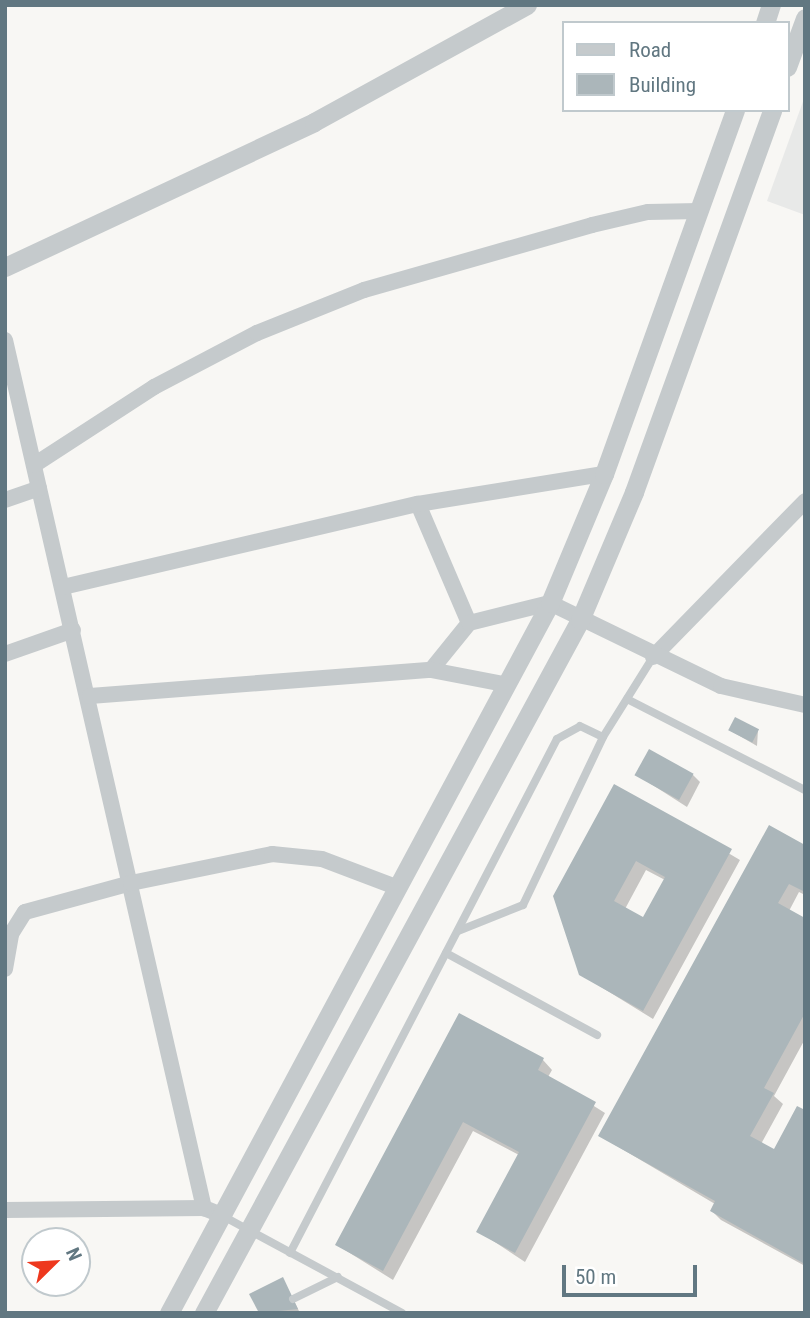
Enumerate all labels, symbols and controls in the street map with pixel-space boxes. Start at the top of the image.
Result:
legend [562,21,789,112]
text: Road [629,38,671,62]
text: Building [629,73,696,97]
north arrow [21,1227,91,1297]
text: N [61,1244,87,1264]
scale bar [565,1252,700,1296]
text: 50 m [575,1265,616,1289]

